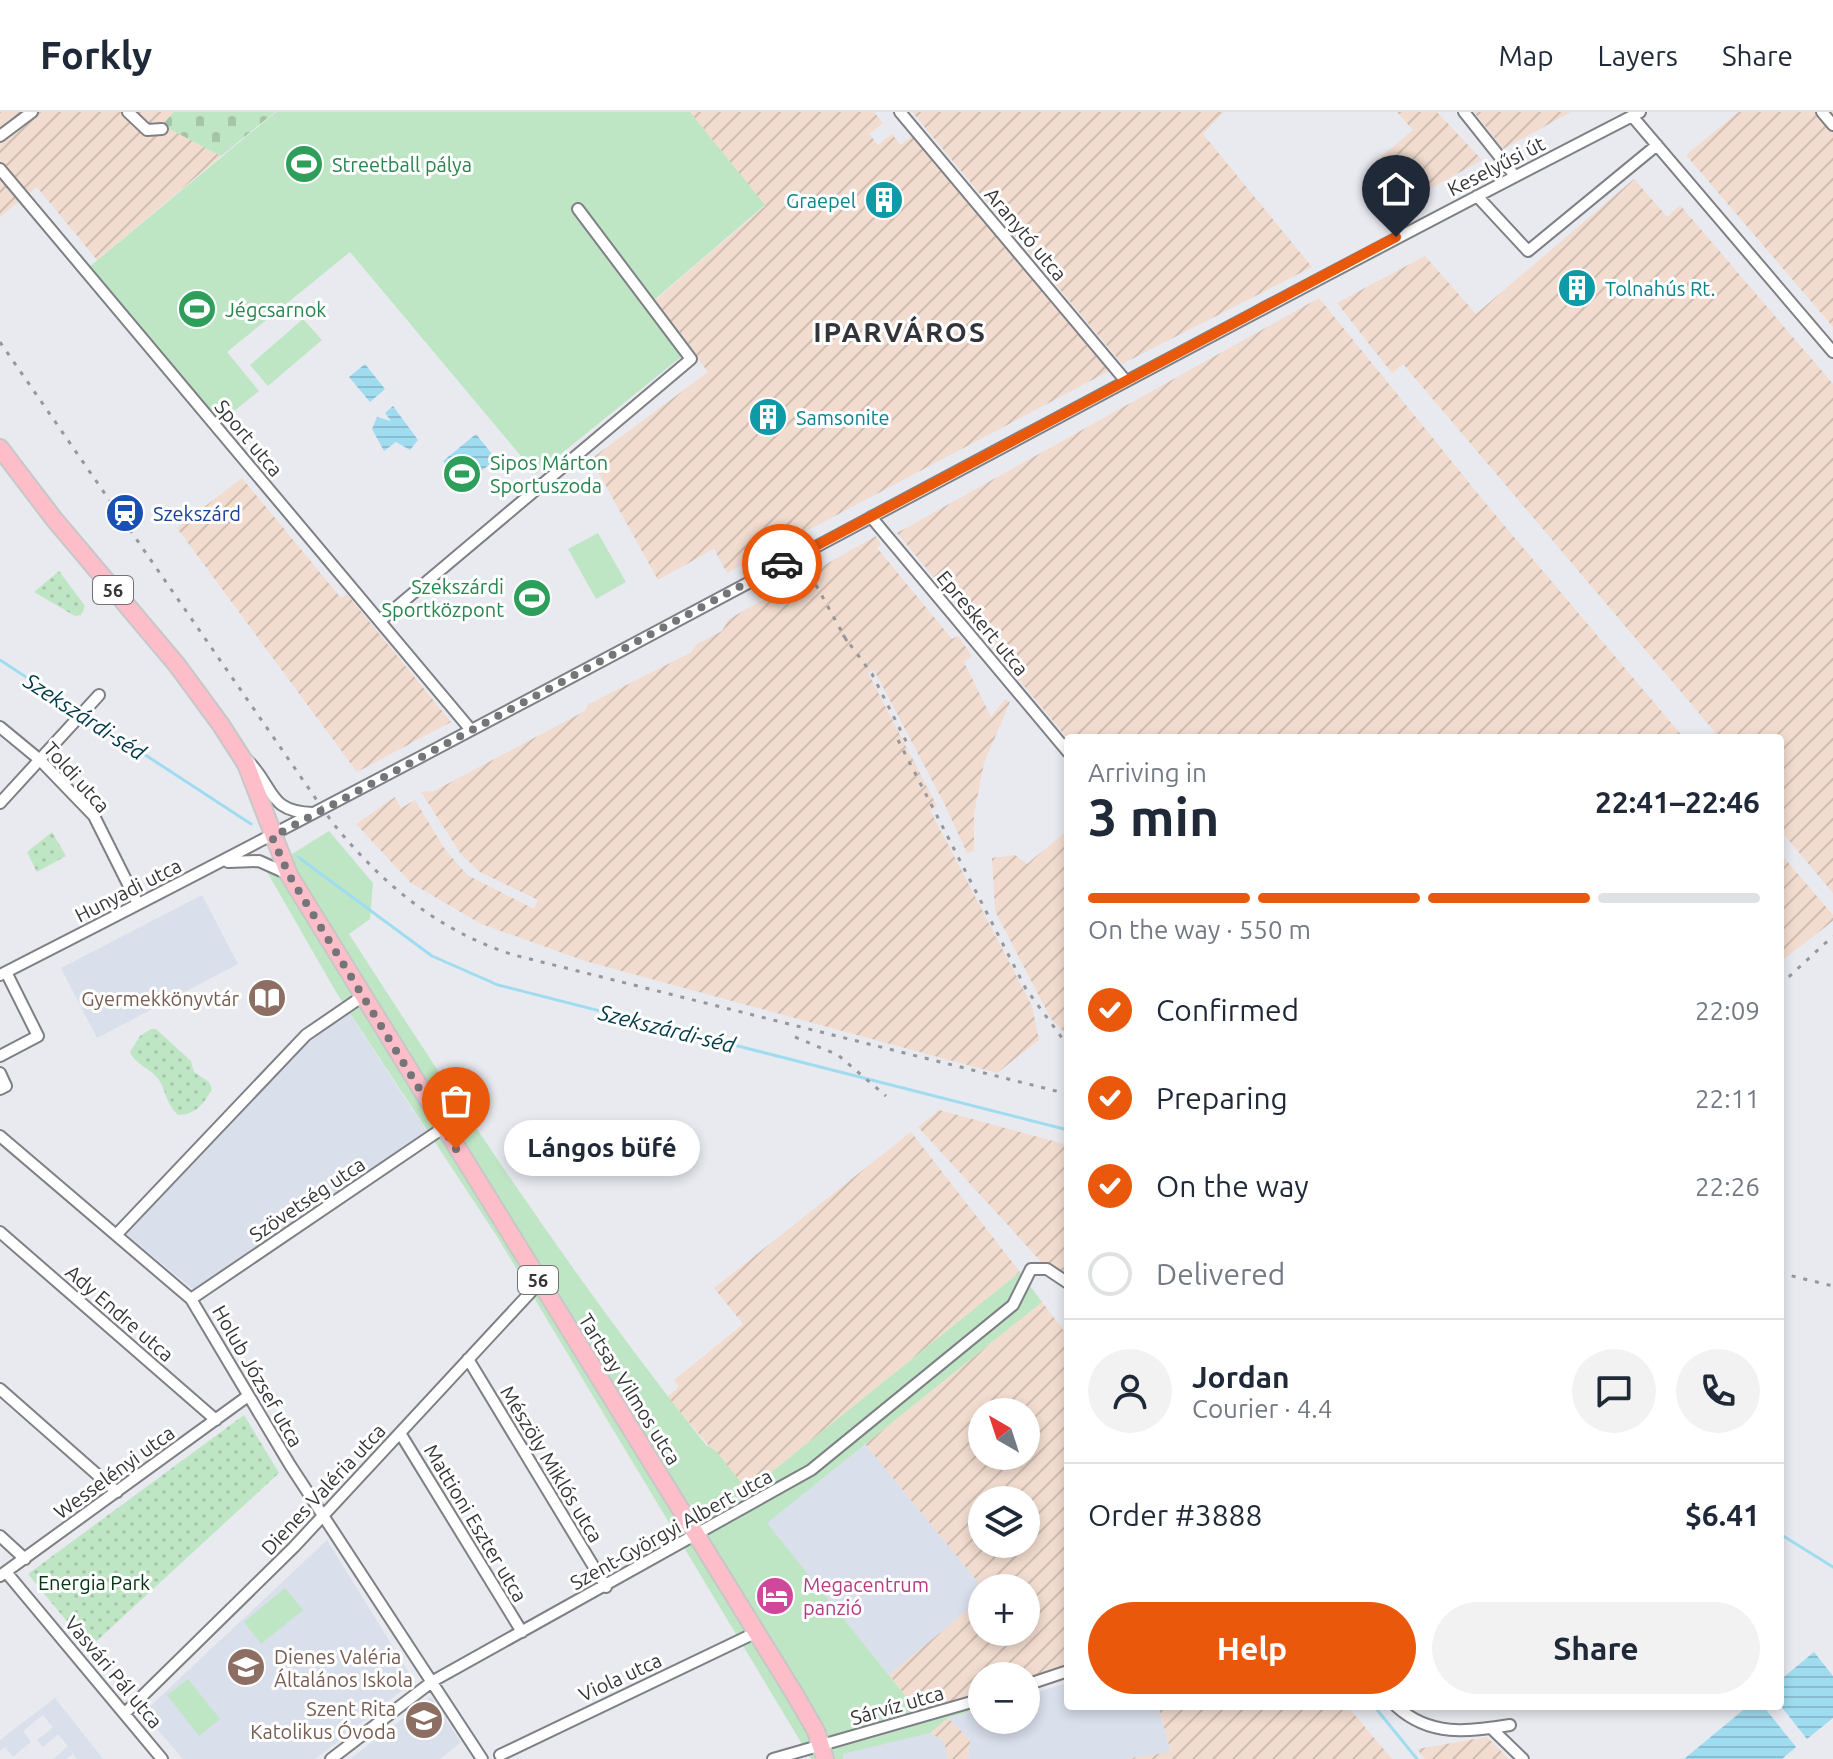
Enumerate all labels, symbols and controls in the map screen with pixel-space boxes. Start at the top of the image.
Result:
text: Forkly [40,34,152,76]
text: Map [1498,40,1554,71]
text: Layers [1598,40,1678,71]
text: Share [1722,40,1793,71]
street label: Keselyűsi út [1443,132,1549,200]
sports icon: Streetball pálya [283,143,325,185]
place label: Streetball pálya [332,153,472,176]
pin [1362,155,1430,237]
icon: home [1374,167,1418,211]
building icon: Graepel [863,179,905,221]
street label: Aranytó utca [980,183,1072,285]
place label: Graepel [786,189,856,212]
building icon: Tolnahús Rt. [1556,267,1598,309]
place label: Tolnahús Rt. [1605,277,1715,300]
sports icon: Jégcsarnok [176,288,218,330]
place label: Jégcsarnok [225,298,326,321]
district label: IPARVÁROS [813,315,987,347]
street label: Sport utca [210,395,288,481]
building icon: Samsonite [747,396,789,438]
place label: Samsonite [796,406,890,429]
place label: Sipos Márton Sportuszoda [490,451,608,497]
sports icon: Sipos Márton Sportuszoda [441,453,483,495]
station icon: Szekszárd [104,492,146,534]
place label: Szekszárd [153,502,241,525]
courier [742,524,822,604]
icon: car [760,542,804,586]
street label: Epreskert utca [932,566,1034,680]
place label: Szekszárdi Sportközpont [382,575,504,621]
road number: 56 [93,576,133,604]
sports icon: Szekszárdi Sportközpont [511,577,553,619]
water label: Szekszárdi-séd [19,667,151,765]
street label: Toldi utca [39,737,115,817]
text: Arriving in [1088,758,1207,787]
text: 22:41–22:46 [1595,785,1760,819]
text: 3 min [1088,788,1219,846]
street label: Hunyadi utca [71,853,185,927]
text: On the way · 550 m [1088,915,1311,944]
library icon: Gyermekkönyvtár [246,977,288,1019]
place label: Gyermekkönyvtár [81,987,239,1010]
icon: check [1088,988,1132,1032]
text: Confirmed [1156,993,1299,1027]
text: 22:09 [1695,996,1760,1025]
water label: Szekszárdi-séd [595,999,739,1057]
pin [422,1067,490,1149]
icon: check [1088,1076,1132,1120]
icon: bag [434,1079,478,1123]
text: Preparing [1156,1081,1288,1115]
text: 22:11 [1695,1084,1760,1113]
callout: Lángos büfé [504,1121,700,1177]
text: Lángos büfé [527,1133,677,1162]
street label: Szövetség utca [245,1152,369,1246]
icon: check [1088,1164,1132,1208]
text: On the way [1156,1169,1309,1203]
text: 22:26 [1695,1172,1760,1201]
text: Delivered [1156,1257,1285,1291]
street label: Ady Endre utca [61,1260,179,1366]
road number: 56 [518,1266,558,1294]
street label: Holub József utca [208,1301,308,1451]
street label: Tartsay Vilmos utca [574,1309,686,1469]
button: person [1088,1349,1172,1433]
button: chat [1572,1349,1656,1433]
button: phone [1676,1349,1760,1433]
text: Jordan [1192,1360,1290,1394]
street label: Mészöly Miklós utca [496,1382,608,1546]
text: Courier · 4.4 [1192,1394,1332,1423]
north arrow [968,1398,1040,1470]
map controls [968,1398,1040,1734]
street label: Dienes Valéria utca [256,1419,390,1559]
street label: Wesselényi utca [49,1421,179,1523]
street label: Mattioni Eszter utca [420,1440,532,1606]
street label: Szent-Györgyi Albert utca [566,1464,776,1594]
button: layers [968,1486,1040,1558]
text: Order #3888 [1088,1498,1262,1532]
text: $6.41 [1685,1498,1760,1532]
park label: Energia Park [38,1571,150,1594]
place label: Megacentrum panzió [803,1573,929,1619]
button: + [968,1574,1040,1646]
hotel icon: Megacentrum panzió [754,1575,796,1617]
button: Help [1088,1602,1416,1694]
button: Share [1432,1602,1760,1694]
street label: Vasvári Pál utca [61,1611,167,1733]
place label: Dienes Valéria Általános Iskola [274,1645,413,1691]
school or university icon: Dienes Valéria Általános Iskola [225,1646,267,1688]
street label: Viola utca [575,1648,665,1706]
button: − [968,1662,1040,1734]
street label: Sárvíz utca [848,1681,946,1729]
place label: Szent Rita Katolikus Óvoda [250,1697,396,1743]
school or university icon: Szent Rita Katolikus Óvoda [403,1699,445,1741]

